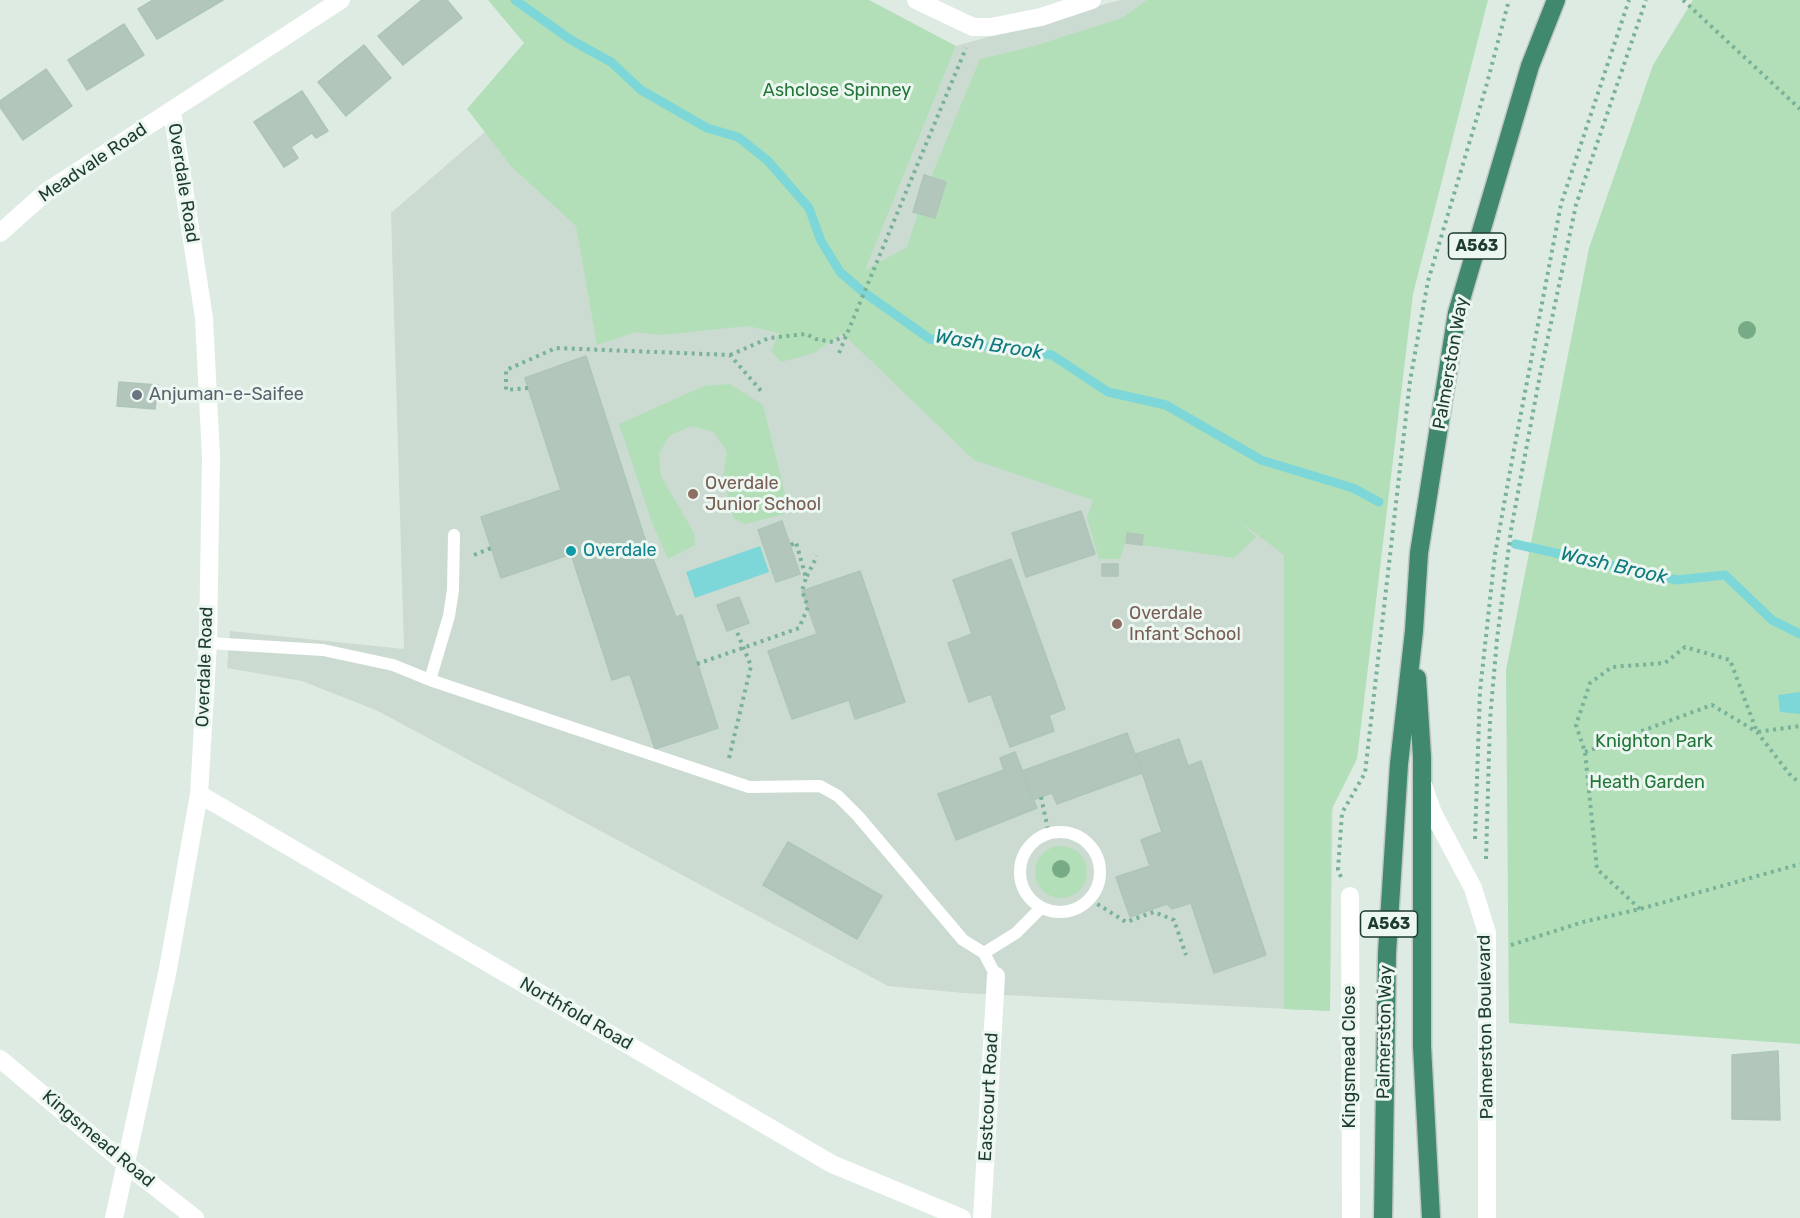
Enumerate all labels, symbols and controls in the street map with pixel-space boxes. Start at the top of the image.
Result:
park label: Ashclose Spinney [763,80,911,102]
street label: Meadvale Road [35,119,151,207]
street label: Overdale Road [163,122,203,244]
road number: A563 [1448,233,1506,259]
street label: Palmerston Way [1429,295,1473,431]
water label: Wash Brook [933,325,1045,365]
place label: Anjuman-e-Saifee [149,384,304,406]
marker: Anjuman-e-Saifee [130,388,144,402]
place label: Overdale Junior School [705,473,821,516]
marker: Overdale Junior School [686,487,700,501]
place label: Overdale [583,540,657,562]
water label: Wash Brook [1558,542,1670,590]
marker: Overdale [564,544,578,558]
place label: Overdale Infant School [1129,603,1241,646]
street label: Overdale Road [192,606,218,728]
marker: Overdale Infant School [1110,617,1124,631]
park label: Knighton Park [1595,731,1713,753]
park label: Heath Garden [1589,772,1705,794]
road number: A563 [1360,911,1418,937]
street label: Palmerston Boulevard [1474,934,1498,1120]
street label: Palmerston Way [1373,965,1397,1099]
street label: Northfold Road [516,973,636,1055]
street label: Kingsmead Close [1339,985,1361,1129]
street label: Eastcourt Road [975,1032,1003,1162]
street label: Kingsmead Road [38,1086,158,1192]

